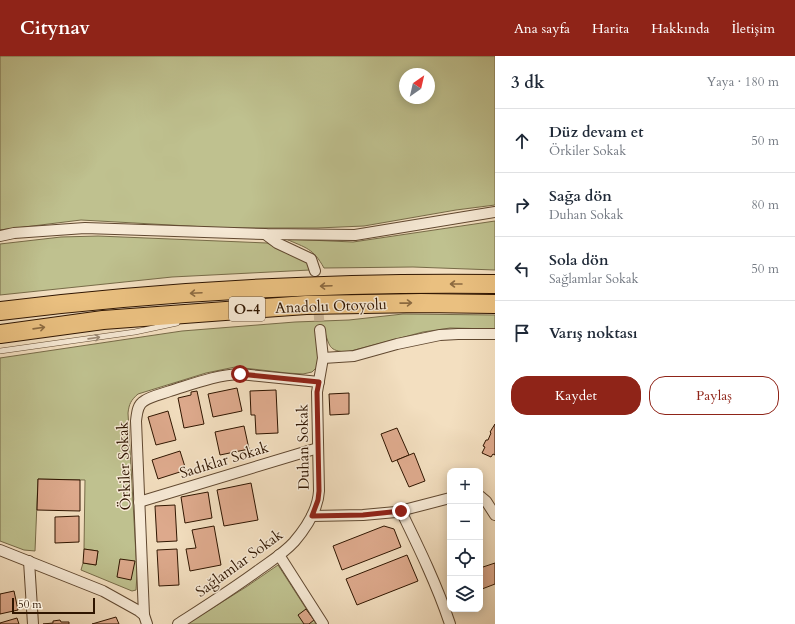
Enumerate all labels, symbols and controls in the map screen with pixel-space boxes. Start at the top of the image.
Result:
text: Citynav [20,15,90,41]
text: Ana sayfa [514,19,570,38]
text: Harita [592,19,629,38]
text: Hakkında [651,19,709,38]
text: İletişim [731,19,775,38]
north arrow [399,68,435,104]
text: 3 dk [511,71,545,94]
text: Yaya · 180 m [706,73,779,91]
text: Düz devam et [549,122,644,142]
icon: ahead [511,130,533,152]
text: 50 m [751,132,779,150]
text: Örkiler Sokak [549,142,626,160]
text: Sağa dön [549,186,612,206]
icon: right [511,194,533,216]
text: 80 m [751,196,779,214]
text: Duhan Sokak [549,206,623,224]
text: Sola dön [549,250,609,270]
icon: left [511,258,533,280]
text: 50 m [751,260,779,278]
text: Sağlamlar Sokak [549,270,639,288]
one-way arrow [450,280,463,288]
one-way arrow [320,282,333,290]
one-way arrow [190,289,203,296]
street label: Anadolu Otoyolu [275,294,387,318]
road number: O-4 [229,297,265,321]
one-way arrow [399,299,412,307]
icon: arrive [511,322,533,344]
text: Varış noktası [549,323,638,343]
one-way arrow [32,324,45,332]
one-way arrow [87,334,100,341]
route start [231,365,249,383]
button: Kaydet [511,376,641,415]
button: Paylaş [649,376,779,415]
street label: Duhan Sokak [292,404,314,490]
street label: Örkiler Sokak [112,421,136,511]
street label: Sadıklar Sokak [177,437,271,483]
map controls [447,468,483,612]
button: + [447,468,483,504]
route end [392,502,410,520]
button: − [447,504,483,540]
street label: Sağlamlar Sokak [191,525,287,601]
button: locate [447,540,483,576]
button: layers [447,576,483,612]
scale bar [12,596,95,615]
text: 50 m [18,597,42,612]

